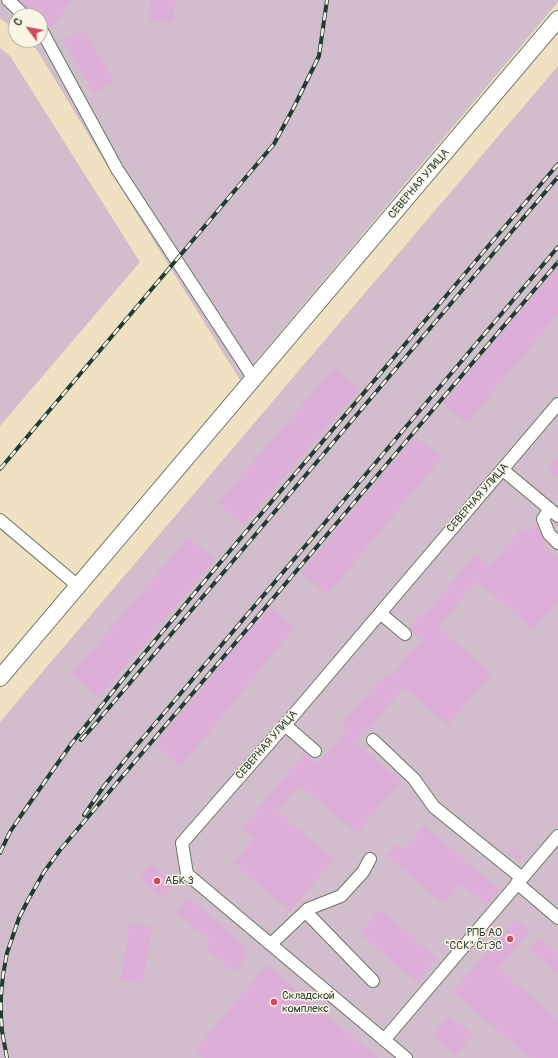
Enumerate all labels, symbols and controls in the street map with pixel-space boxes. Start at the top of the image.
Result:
north arrow [8,8,48,48]
text: С [11,16,26,28]
street label: СЕВЕРНАЯ УЛИЦА [386,146,452,222]
street label: СЕВЕРНАЯ УЛИЦА [444,461,512,535]
street label: СЕВЕРНАЯ УЛИЦА [233,708,301,782]
place label: АБК 3 [165,874,194,888]
marker: АБК 3 [152,876,162,886]
place label: РПБ АО "ССК" СтЭС [445,926,502,952]
marker: РПБ АО "ССК" СтЭС [505,934,515,944]
place label: Складской комплекс [282,989,334,1015]
marker: Складской комплекс [269,997,279,1007]

